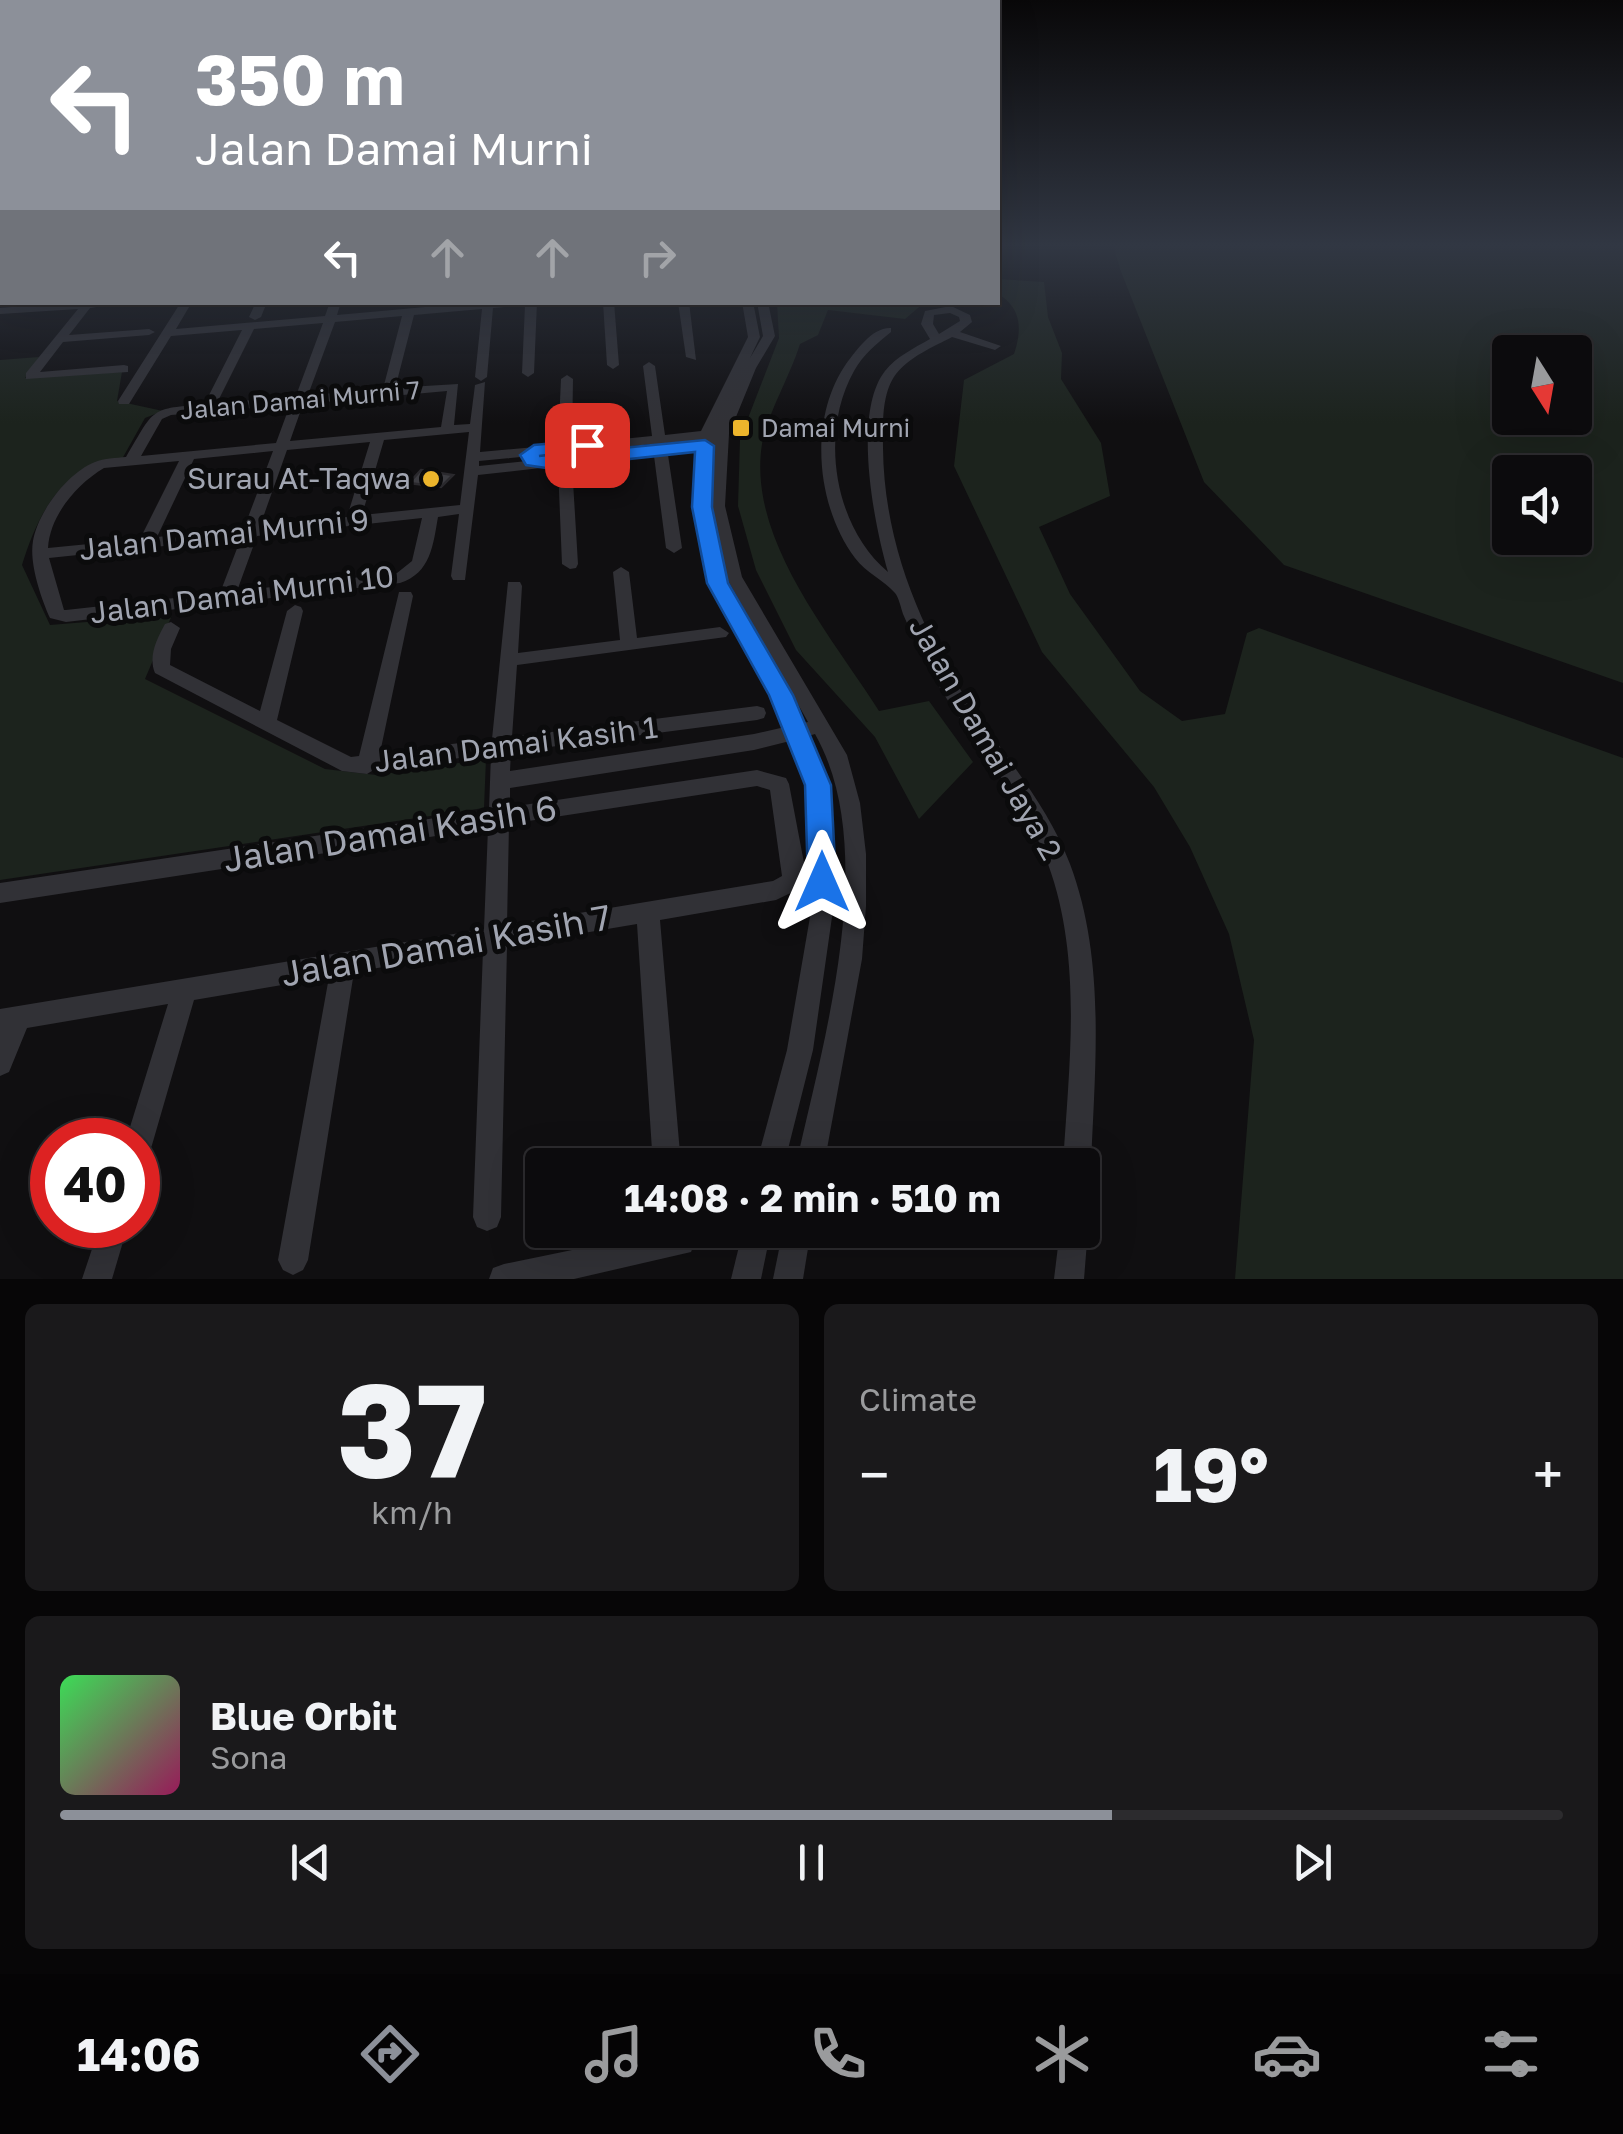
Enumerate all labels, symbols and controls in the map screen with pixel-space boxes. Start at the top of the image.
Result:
text: 350 m [195,36,405,120]
icon: left [30,40,160,170]
text: Jalan Damai Murni [195,121,593,175]
icon: left [315,230,370,285]
icon: ahead [420,230,475,285]
icon: ahead [525,230,580,285]
icon: right [630,230,685,285]
north arrow [1492,335,1592,435]
map controls [1492,335,1592,555]
street label: Jalan Damai Murni 7 [179,374,421,425]
pin [545,403,630,488]
place label: Damai Murni [761,412,910,443]
marker: Damai Murni [730,417,752,439]
icon: arrive [560,418,615,473]
button: sound [1492,455,1592,555]
place label: Surau At-Taqwa [187,460,411,496]
marker: Surau At-Taqwa [420,468,442,490]
street label: Jalan Damai Murni 9 [77,501,370,567]
street label: Jalan Damai Murni 10 [88,558,396,631]
street label: Jalan Damai Jaya 2 [902,611,1070,866]
street label: Jalan Damai Kasih 1 [372,709,659,779]
street label: Jalan Damai Kasih 6 [220,786,559,880]
position arrow [770,830,874,934]
street label: Jalan Damai Kasih 7 [278,895,614,995]
speed limit sign: 40 [30,1118,160,1248]
text: 14:08 · 2 min · 510 m [624,1175,1001,1220]
text: 37 [337,1350,487,1506]
text: Climate [859,1380,977,1418]
text: 19° [1153,1428,1269,1519]
text: − [859,1441,889,1507]
text: + [1533,1441,1563,1507]
text: km/h [371,1493,453,1531]
text: Blue Orbit [210,1693,397,1738]
text: Sona [210,1738,287,1776]
icon: previous [283,1835,338,1890]
icon: pause [784,1835,839,1890]
icon: next [1285,1835,1340,1890]
icon: directions [355,2019,425,2089]
icon: music [579,2019,649,2089]
icon: phone [803,2019,873,2089]
icon: climate [1027,2019,1097,2089]
icon: car [1252,2019,1322,2089]
icon: filters [1476,2019,1546,2089]
text: 14:06 [77,2027,201,2081]

